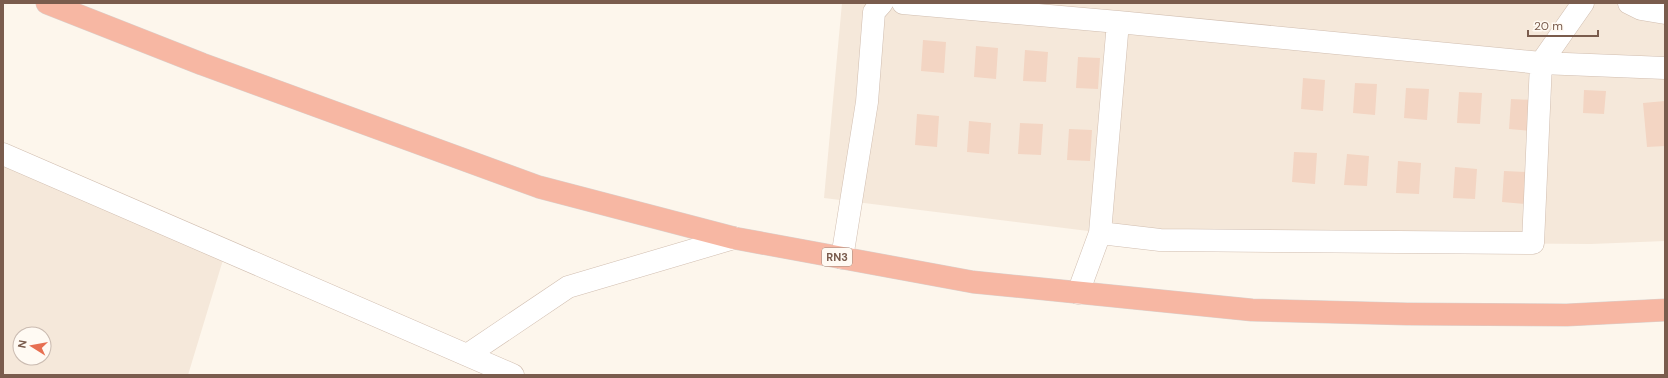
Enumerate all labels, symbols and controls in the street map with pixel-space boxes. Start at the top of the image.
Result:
scale bar [1528,12,1598,38]
text: 20 m [1534,18,1563,34]
road number: RN3 [822,248,852,266]
north arrow [12,326,52,366]
text: N [15,339,30,349]

